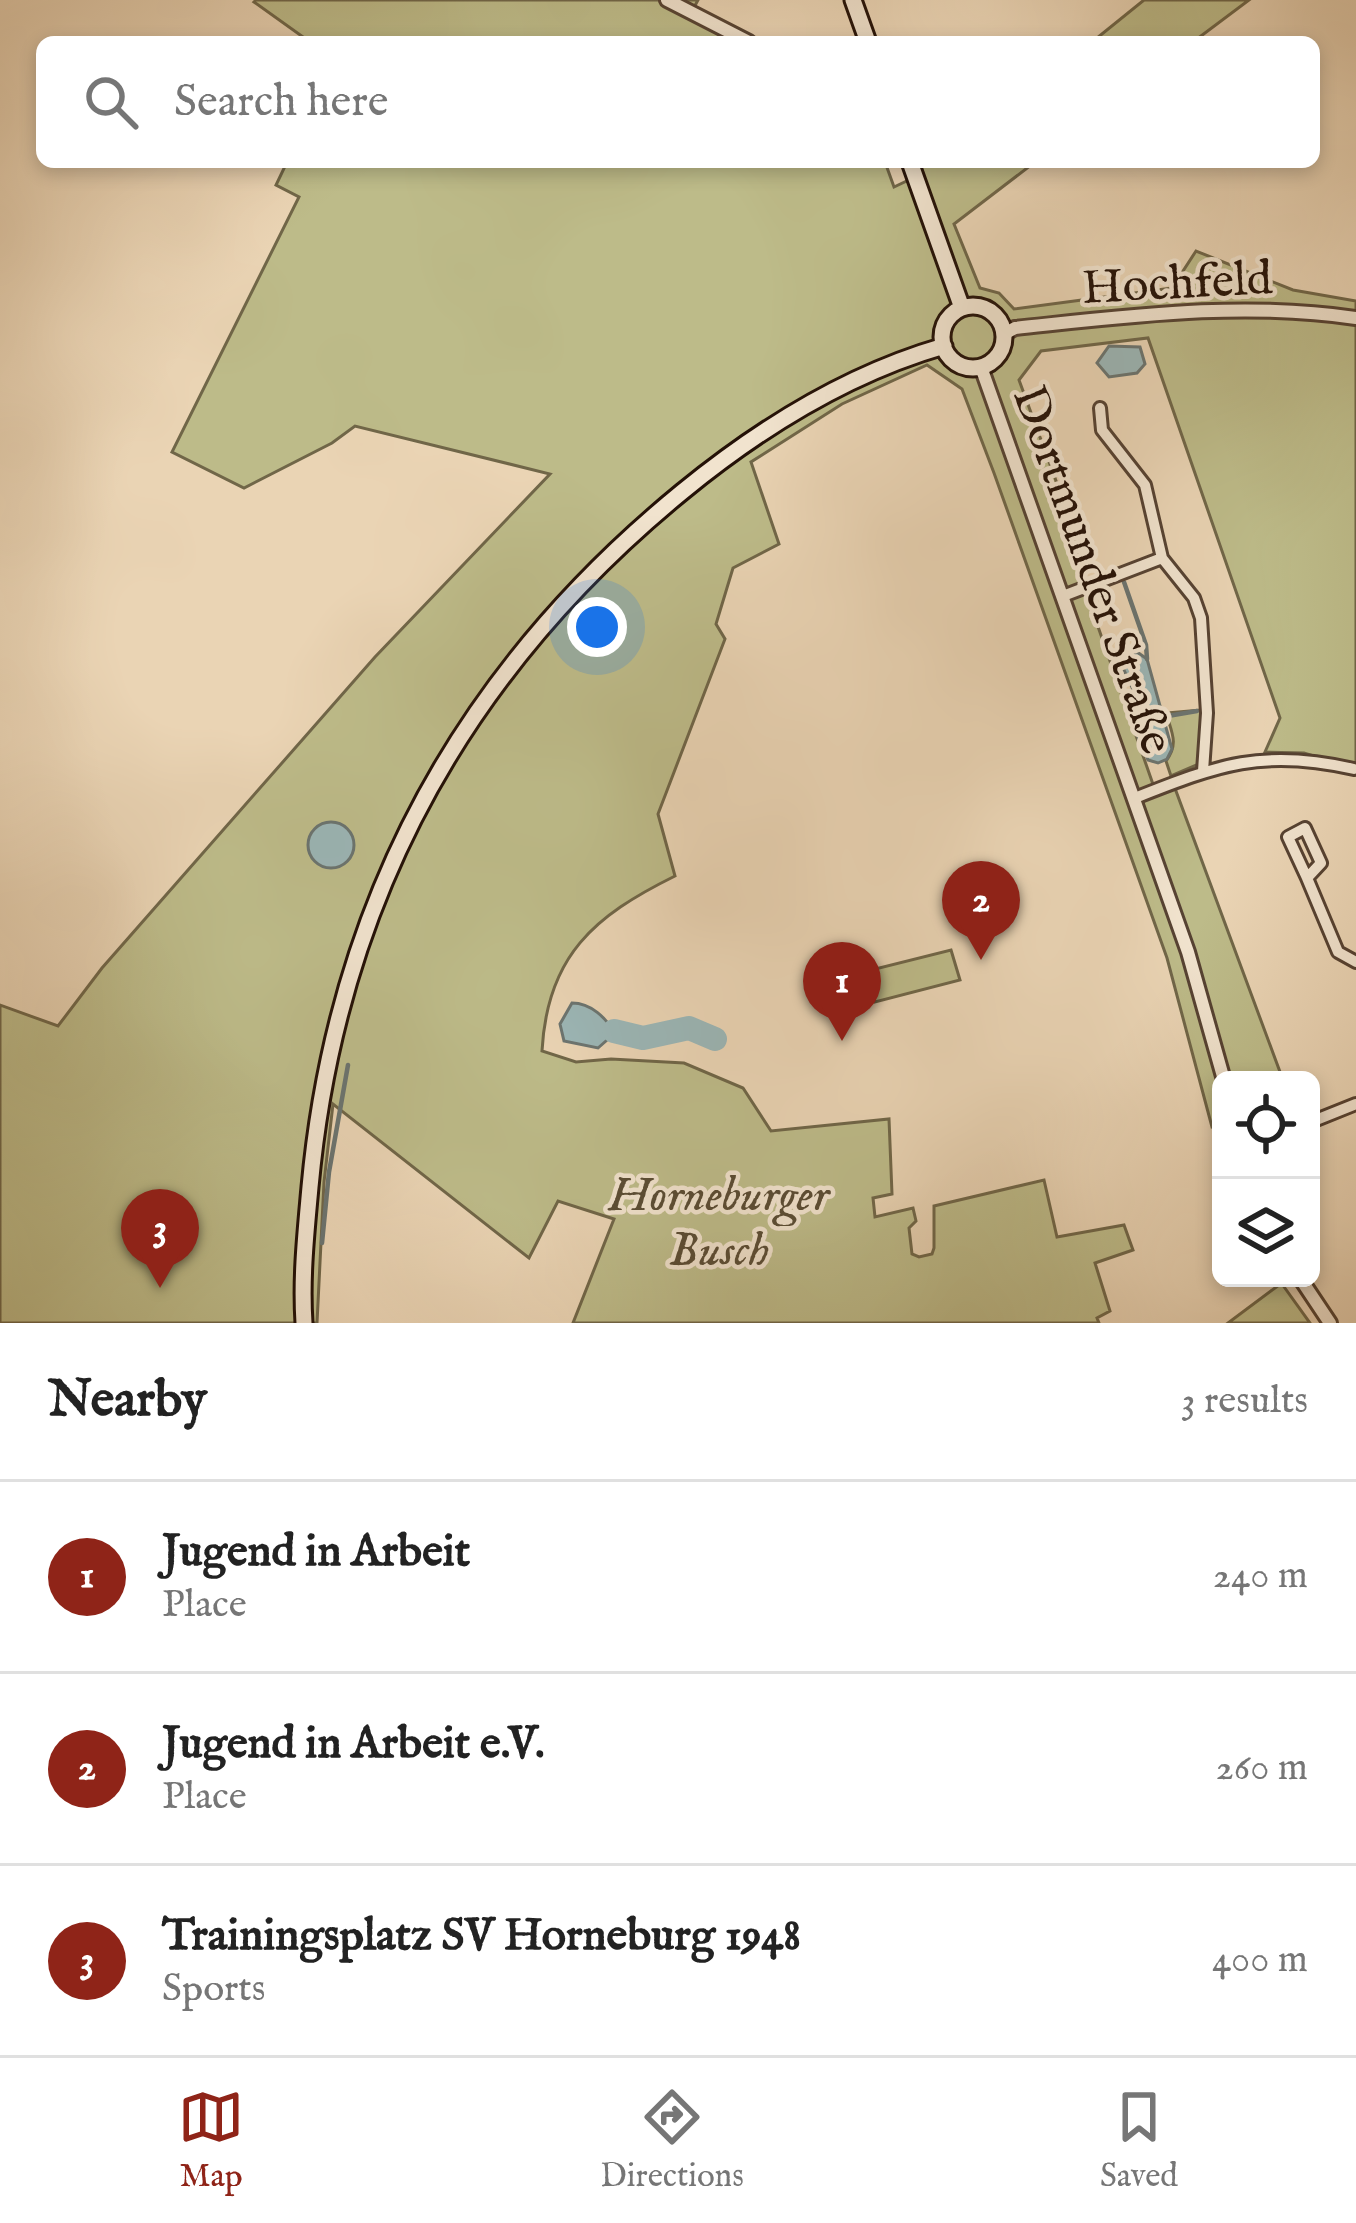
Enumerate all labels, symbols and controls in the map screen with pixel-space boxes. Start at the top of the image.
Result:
search box [36,36,1320,168]
icon: search [78,69,144,135]
text: Search here [174,74,388,131]
street label: Hochfeld [1081,250,1274,320]
street label: Dortmunder Straße [997,378,1186,763]
your location [567,597,627,657]
pin: 2 [942,861,1020,960]
pin: 1 [803,942,881,1041]
map controls [1212,1071,1320,1287]
button: locate [1212,1071,1320,1179]
park label: Horneburger Busch [607,1167,832,1282]
button: layers [1212,1179,1320,1287]
pin: 3 [121,1189,199,1288]
text: Nearby [48,1369,207,1434]
text: 3 results [1181,1377,1308,1426]
text: Jugend in Arbeit [162,1524,470,1581]
text: 1 [80,1552,94,1601]
text: 240 m [1213,1552,1308,1601]
text: Place [162,1581,247,1630]
text: Jugend in Arbeit e.V. [162,1716,545,1773]
text: 2 [78,1744,96,1793]
text: 260 m [1215,1744,1308,1793]
text: Place [162,1773,247,1822]
text: Trainingsplatz SV Horneburg 1948 [162,1908,801,1965]
text: 3 [80,1936,94,1985]
text: 400 m [1212,1936,1308,1985]
text: Sports [162,1965,265,2014]
tab: Map [178,2084,244,2198]
tab: Directions [600,2084,744,2198]
tab: Saved [1100,2084,1178,2198]

